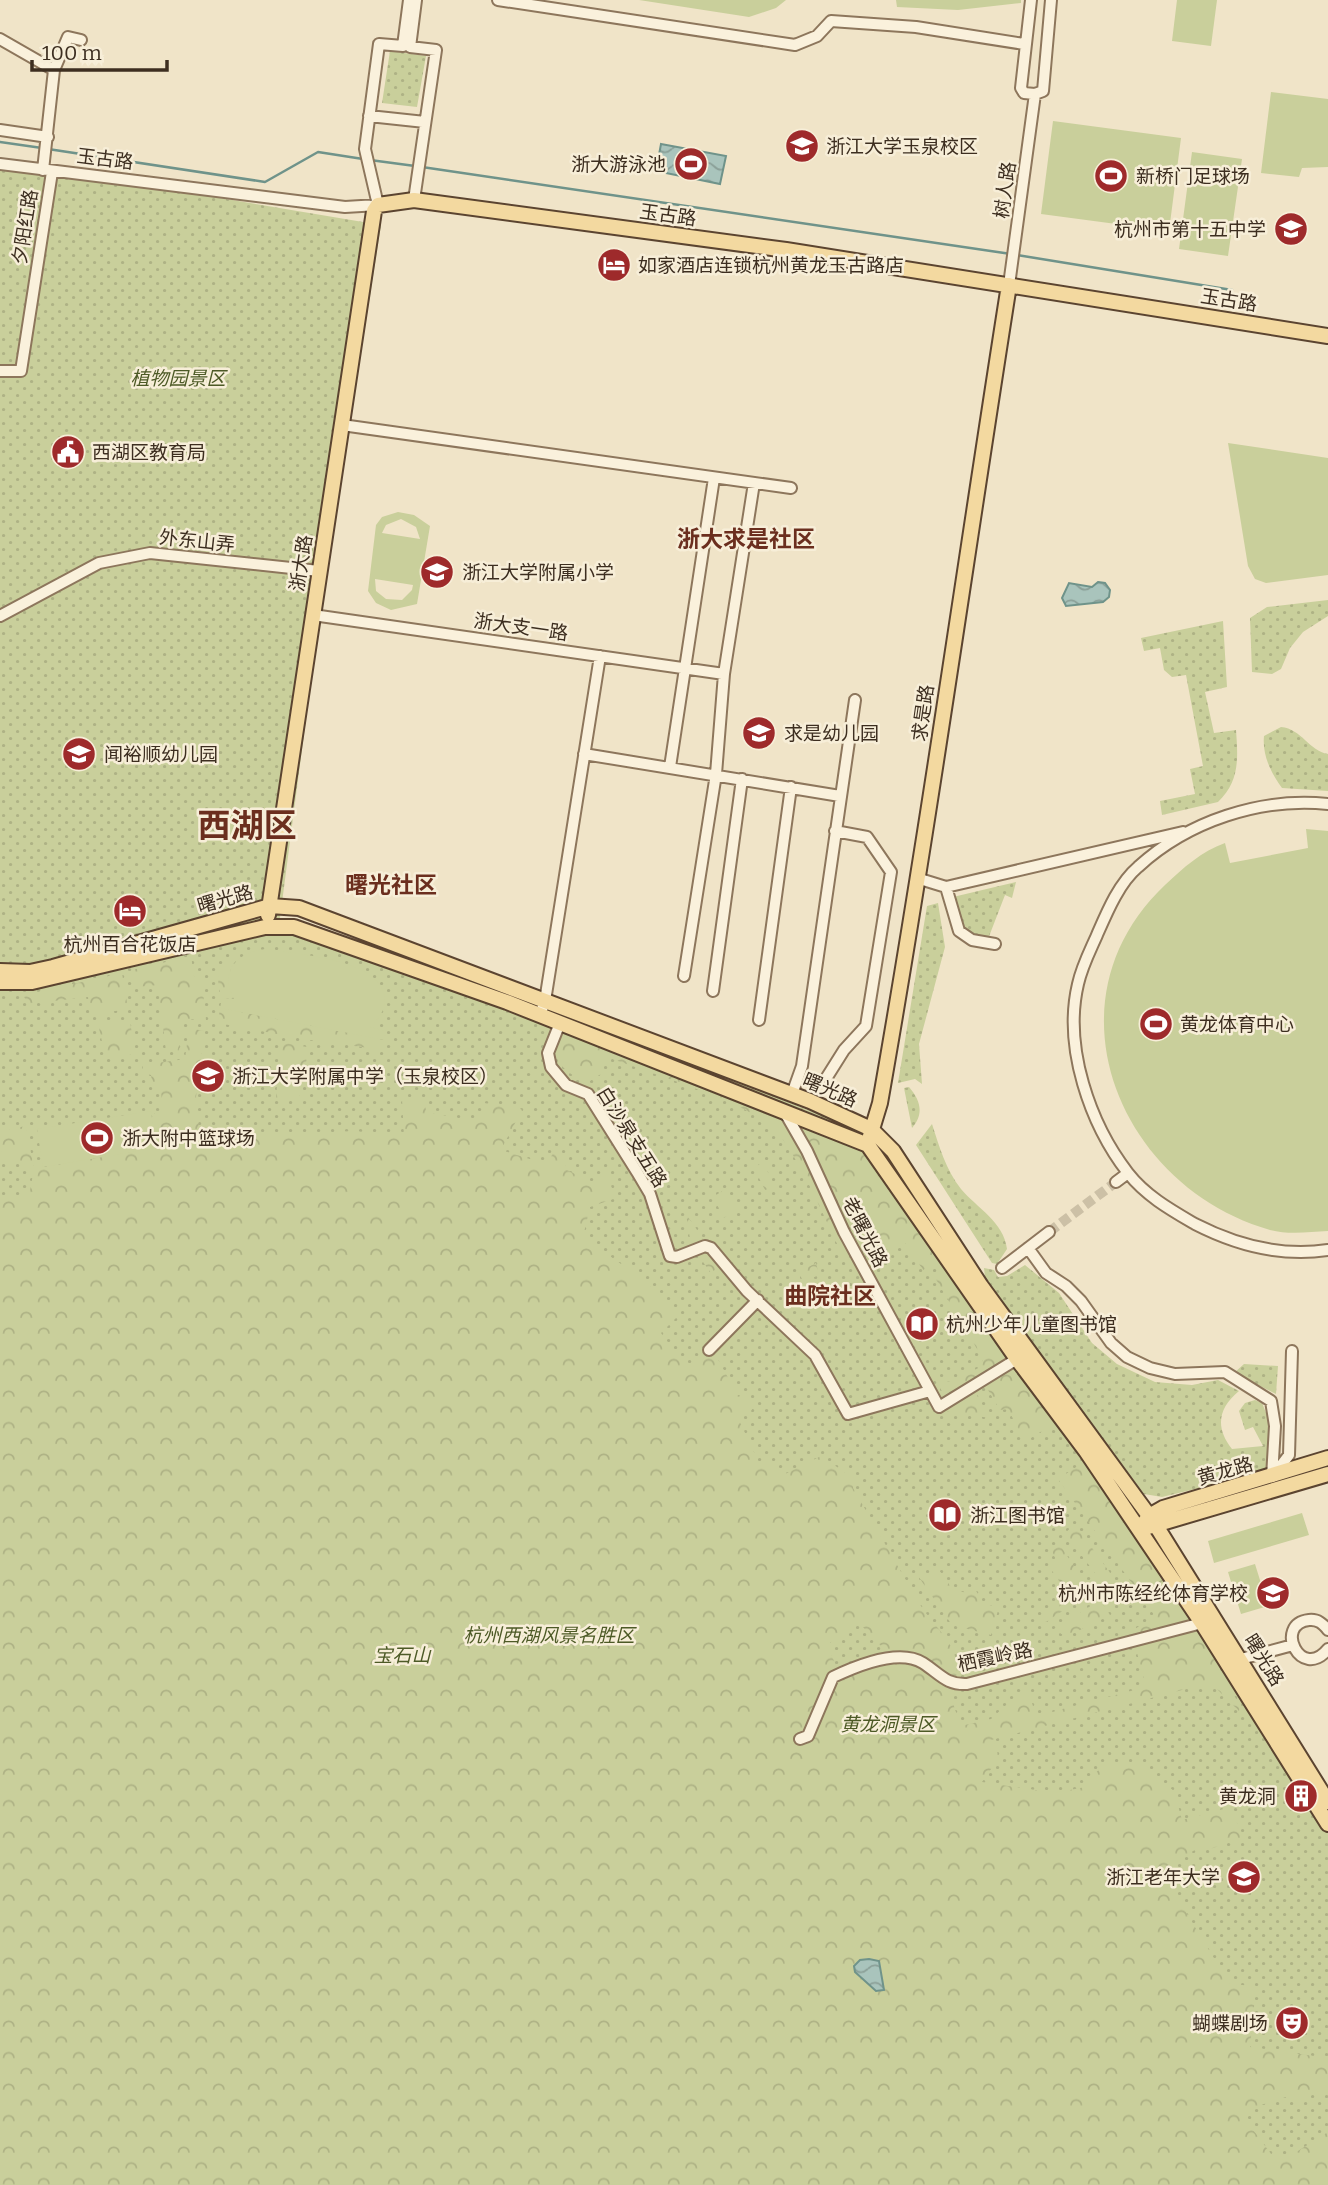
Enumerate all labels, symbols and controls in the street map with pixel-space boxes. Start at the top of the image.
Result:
scale bar [32,28,166,72]
text: 100 m [42,40,102,66]
school or university icon: 浙江大学玉泉校区 [783,127,821,165]
place label: 浙江大学玉泉校区 [826,135,978,158]
street label: 玉古路 [75,144,135,174]
sports icon: 浙大游泳池 [672,145,710,183]
place label: 浙大游泳池 [571,153,666,176]
sports icon: 新桥门足球场 [1092,157,1130,195]
street label: 树人路 [990,160,1020,220]
place label: 新桥门足球场 [1136,165,1250,188]
street label: 夕阳红路 [8,188,42,266]
street label: 玉古路 [638,200,698,230]
school or university icon: 杭州市第十五中学 [1272,210,1310,248]
place label: 杭州市第十五中学 [1114,218,1266,241]
hotel icon: 如家酒店连锁杭州黄龙玉古路店 [595,246,633,284]
place label: 如家酒店连锁杭州黄龙玉古路店 [638,254,904,277]
street label: 玉古路 [1199,284,1259,316]
park label: 植物园景区 [130,367,228,390]
public building icon: 西湖区教育局 [49,433,87,471]
place label: 西湖区教育局 [92,441,206,464]
district label: 浙大求是社区 [677,525,815,553]
street label: 外东山弄 [158,526,236,556]
street label: 浙大路 [285,533,317,593]
school or university icon: 浙江大学附属小学 [418,553,456,591]
place label: 浙江大学附属小学 [462,561,614,584]
street label: 浙大支一路 [472,609,570,645]
street label: 求是路 [908,683,938,743]
school or university icon: 求是幼儿园 [740,714,778,752]
place label: 求是幼儿园 [784,722,879,745]
school or university icon: 闻裕顺幼儿园 [60,735,98,773]
place label: 闻裕顺幼儿园 [104,743,218,766]
district label: 西湖区 [198,806,297,846]
district label: 曙光社区 [345,871,437,899]
street label: 曙光路 [194,880,256,918]
hotel icon: 杭州百合花饭店 [111,892,149,930]
place label: 杭州百合花饭店 [63,933,197,956]
sports icon: 黄龙体育中心 [1137,1005,1175,1043]
place label: 黄龙体育中心 [1180,1013,1294,1036]
school or university icon: 浙江大学附属中学（玉泉校区） [189,1057,227,1095]
place label: 浙江大学附属中学（玉泉校区） [232,1065,498,1088]
street label: 曙光路 [799,1068,861,1112]
street label: 白沙泉支五路 [592,1083,672,1191]
sports icon: 浙大附中篮球场 [78,1119,116,1157]
place label: 浙大附中篮球场 [122,1127,255,1150]
street label: 老曙光路 [837,1193,893,1271]
district label: 曲院社区 [784,1282,876,1310]
library icon: 杭州少年儿童图书馆 [903,1305,941,1343]
place label: 杭州少年儿童图书馆 [946,1313,1117,1336]
street label: 黄龙路 [1194,1452,1256,1490]
library icon: 浙江图书馆 [926,1496,964,1534]
place label: 浙江图书馆 [970,1504,1065,1527]
school or university icon: 杭州市陈经纶体育学校 [1254,1574,1292,1612]
place label: 杭州市陈经纶体育学校 [1058,1582,1248,1605]
park label: 杭州西湖风景名胜区 [463,1624,637,1647]
street label: 曙光路 [1239,1630,1289,1690]
street label: 栖霞岭路 [955,1638,1035,1676]
park label: 宝石山 [373,1644,431,1667]
park label: 黄龙洞景区 [840,1713,938,1736]
building icon: 黄龙洞 [1282,1777,1320,1815]
place label: 黄龙洞 [1219,1785,1276,1808]
school or university icon: 浙江老年大学 [1225,1858,1263,1896]
place label: 浙江老年大学 [1106,1866,1220,1889]
theatre icon: 蝴蝶剧场 [1273,2004,1311,2042]
place label: 蝴蝶剧场 [1192,2012,1268,2035]

